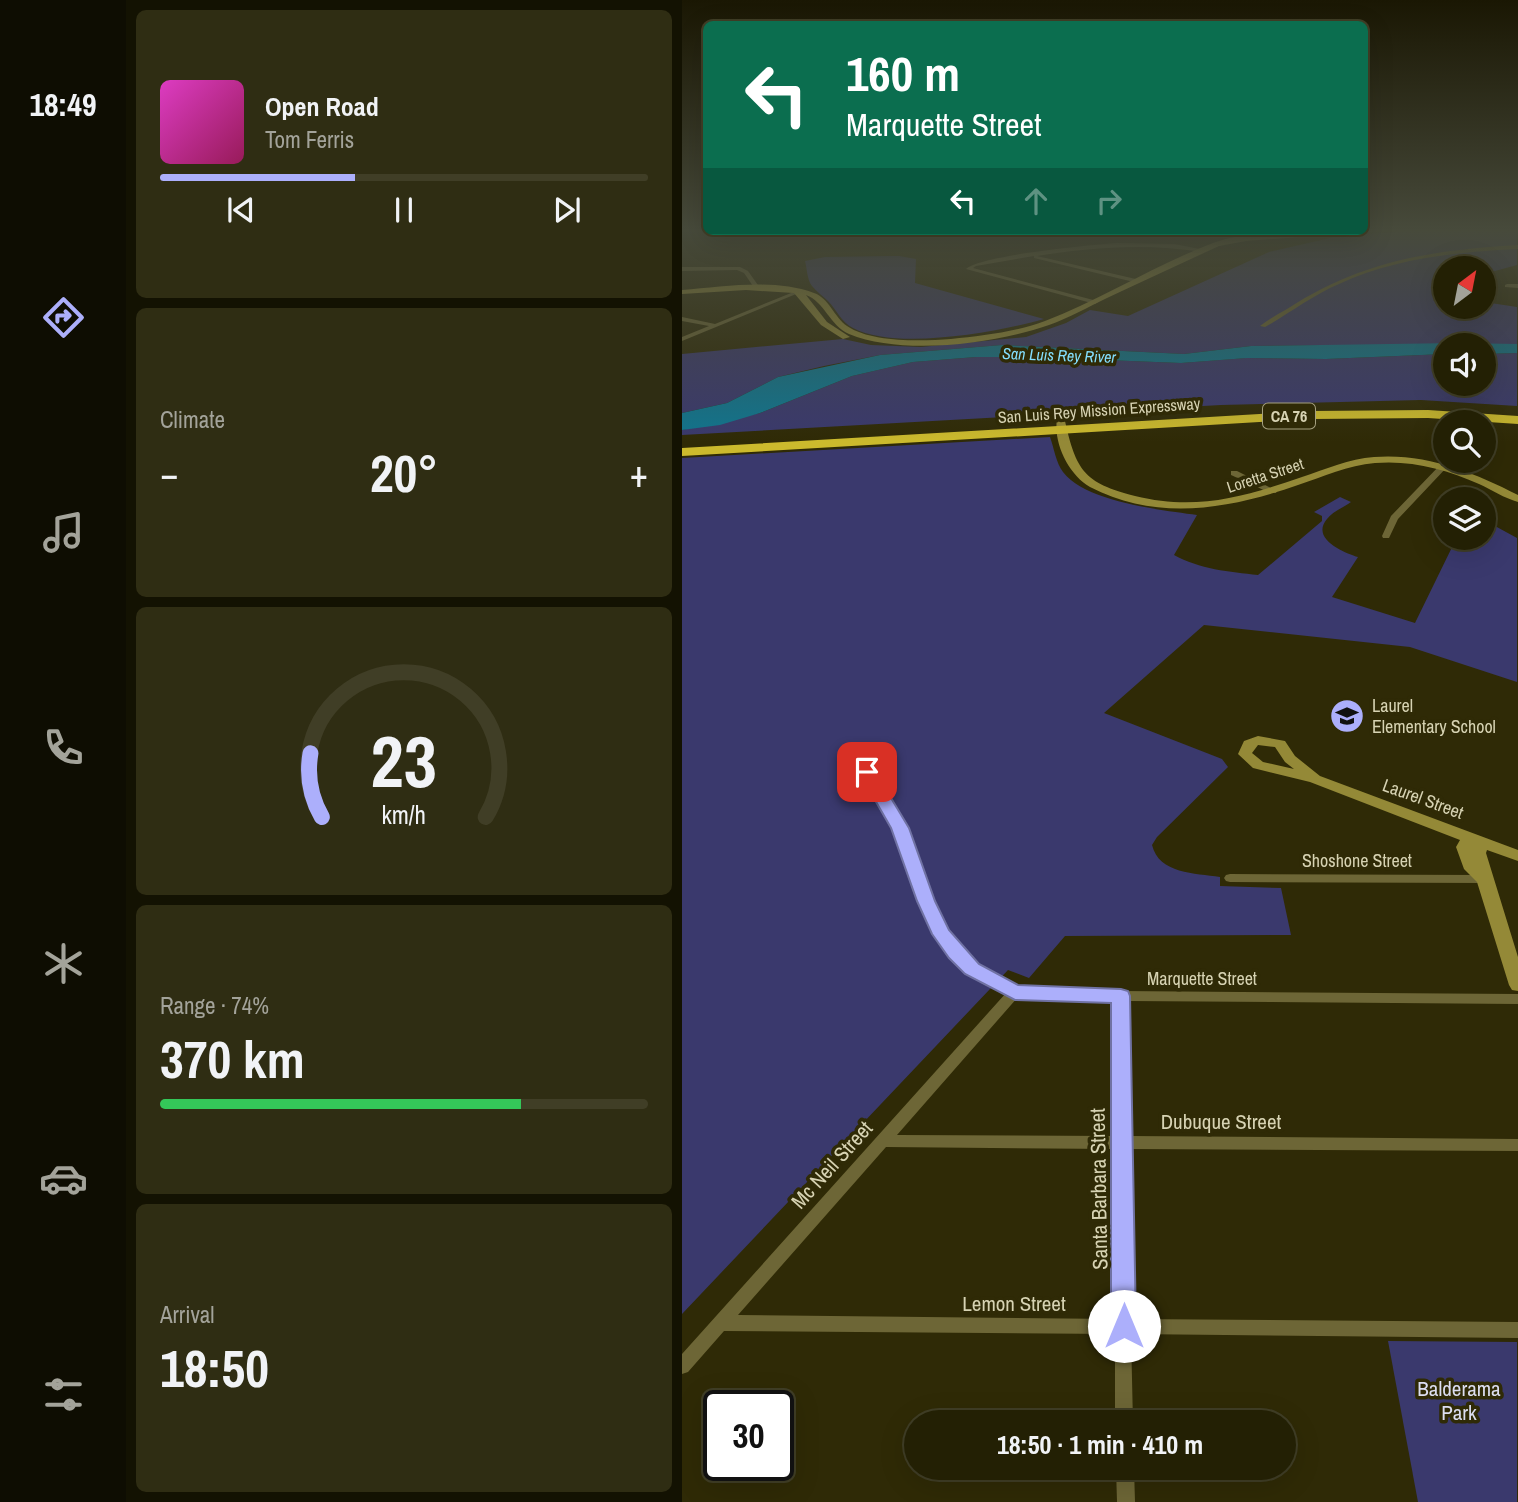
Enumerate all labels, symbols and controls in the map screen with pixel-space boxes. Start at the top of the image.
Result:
text: 160 m [846,40,960,106]
icon: left [731,49,822,140]
text: 18:49 [29,83,97,126]
text: Open Road [265,89,379,124]
text: Marquette Street [846,103,1041,146]
text: Tom Ferris [265,124,354,155]
icon: left [944,182,982,220]
icon: ahead [1017,182,1055,220]
icon: right [1090,182,1128,220]
icon: previous [222,191,260,229]
icon: pause [385,191,423,229]
icon: next [548,191,586,229]
north arrow [1433,256,1496,318]
map controls [1433,256,1496,550]
icon: directions [39,293,88,342]
button: sound [1433,333,1496,396]
water label: San Luis Rey River [1002,342,1117,368]
street label: San Luis Rey Mission Expressway [997,392,1201,428]
text: Climate [160,404,225,435]
road number: CA 76 [1263,404,1315,428]
button: search [1433,410,1496,473]
text: 20° [370,438,438,508]
text: − [160,448,178,499]
text: + [630,448,648,499]
street label: Loretta Street [1224,452,1307,498]
button: layers [1433,487,1496,550]
icon: music [39,508,88,557]
place label: Laurel Elementary School [1372,693,1496,739]
school or university icon: Laurel Elementary School [1328,697,1366,735]
text: 23 [371,712,437,810]
icon: phone [39,723,88,772]
pin [837,742,897,802]
icon: arrive [848,753,886,791]
street label: Laurel Street [1379,772,1467,825]
text: km/h [382,798,426,832]
street label: Shoshone Street [1302,848,1412,873]
icon: climate [39,939,88,988]
street label: Marquette Street [1147,966,1257,991]
text: Range · 74% [160,990,269,1021]
text: 370 km [160,1024,305,1094]
street label: Dubuque Street [1161,1107,1282,1136]
street label: Santa Barbara Street [1083,1108,1114,1270]
street label: Mc Neil Street [784,1114,879,1215]
icon: car [39,1154,88,1203]
street label: Lemon Street [962,1289,1066,1318]
position arrow [1087,1289,1161,1363]
text: Arrival [160,1299,215,1330]
text: 18:50 [160,1333,269,1403]
icon: filters [39,1370,88,1419]
park label: Balderama Park [1417,1374,1501,1427]
speed limit sign: 30 [703,1390,794,1481]
text: 18:50 · 1 min · 410 m [997,1427,1203,1462]

